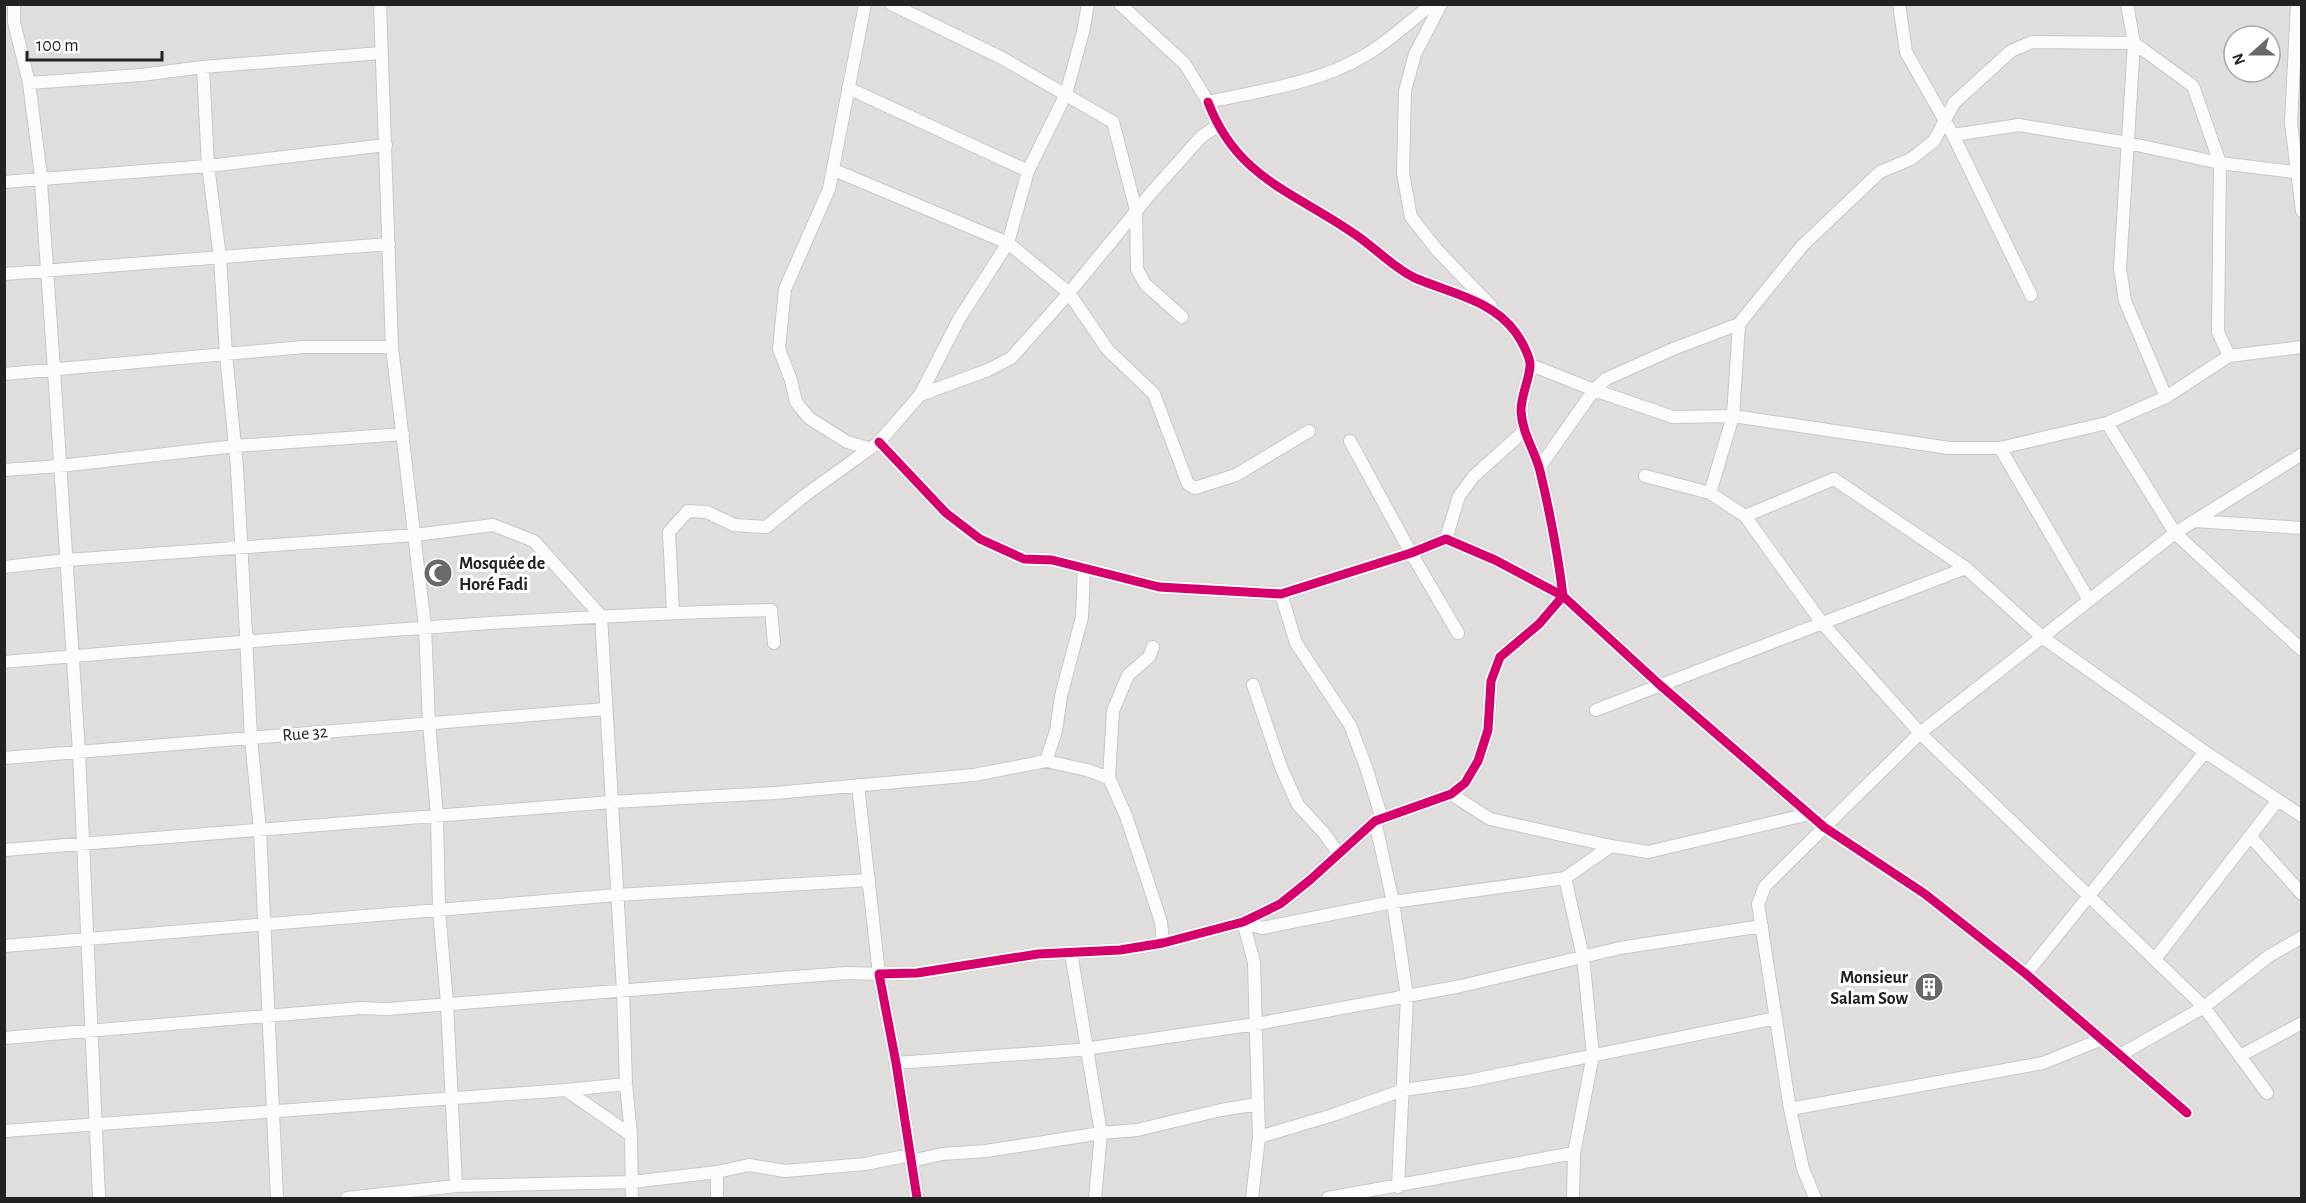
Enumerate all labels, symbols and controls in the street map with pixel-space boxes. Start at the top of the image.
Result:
scale bar [27,24,162,62]
north arrow [2222,24,2282,84]
text: 100 m [36,37,79,55]
text: N [2229,51,2248,67]
place label: Mosquée de Horé Fadi [459,555,545,594]
mosque icon: Mosquée de Horé Fadi [422,557,454,589]
street label: Rue 32 [282,723,329,745]
place label: Monsieur Salam Sow [1830,969,1909,1008]
building icon: Monsieur Salam Sow [1913,971,1945,1003]

